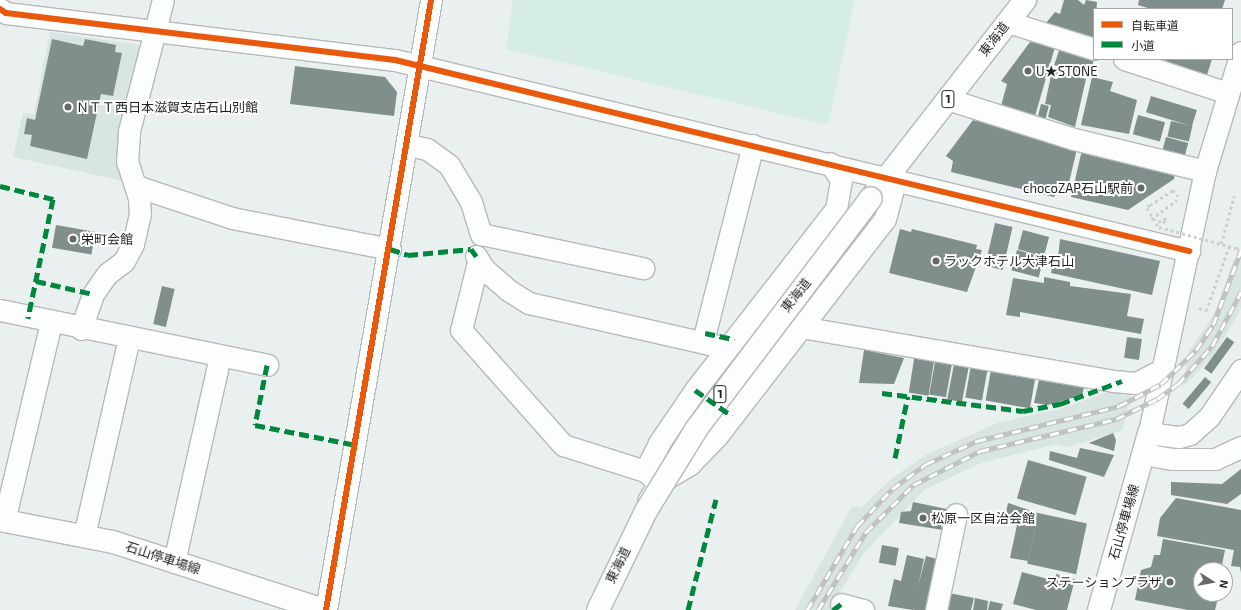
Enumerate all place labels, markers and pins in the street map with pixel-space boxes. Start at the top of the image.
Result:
place label: U★STONE [1036,63,1097,79]
marker: U★STONE [1023,66,1033,76]
place label: ＮＴＴ西日本滋賀支店石山別館 [76,99,258,115]
marker: ＮＴＴ西日本滋賀支店石山別館 [63,102,73,112]
place label: chocoZAP石山駅前 [1023,180,1133,196]
marker: chocoZAP石山駅前 [1136,183,1146,193]
place label: 栄町会館 [81,231,133,247]
marker: 栄町会館 [68,234,78,244]
place label: ラックホテル大津石山 [944,253,1074,269]
marker: ラックホテル大津石山 [931,256,941,266]
place label: 松原一区自治会館 [931,510,1035,526]
marker: 松原一区自治会館 [918,513,928,523]
place label: ステーションプラザ [1045,574,1162,590]
marker: ステーションプラザ [1165,577,1175,587]

